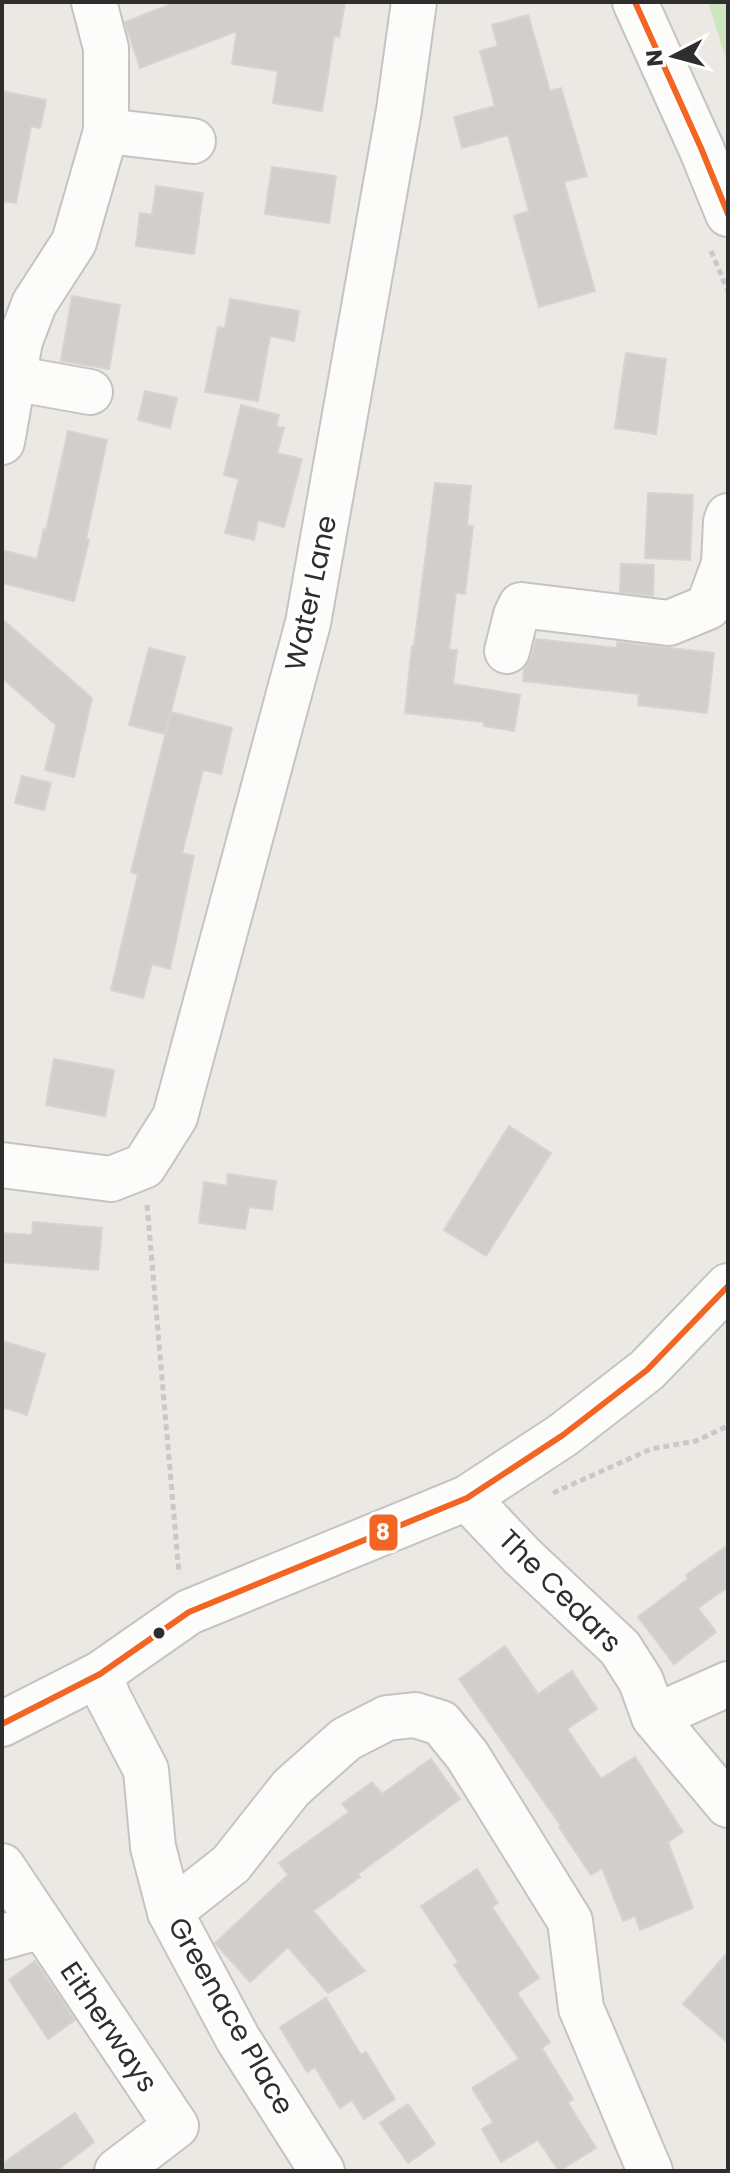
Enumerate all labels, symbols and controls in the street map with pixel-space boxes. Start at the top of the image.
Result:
north arrow [634,16,714,96]
text: N [638,48,671,68]
street label: Water Lane [275,512,347,674]
line badge: 8 [368,1513,399,1552]
text: 8 [376,1517,390,1548]
street label: The Cedars [490,1521,630,1661]
unlabelled marker [151,1625,167,1641]
street label: Greenace Place [159,1910,303,2122]
street label: Eitherways [51,1954,167,2100]

